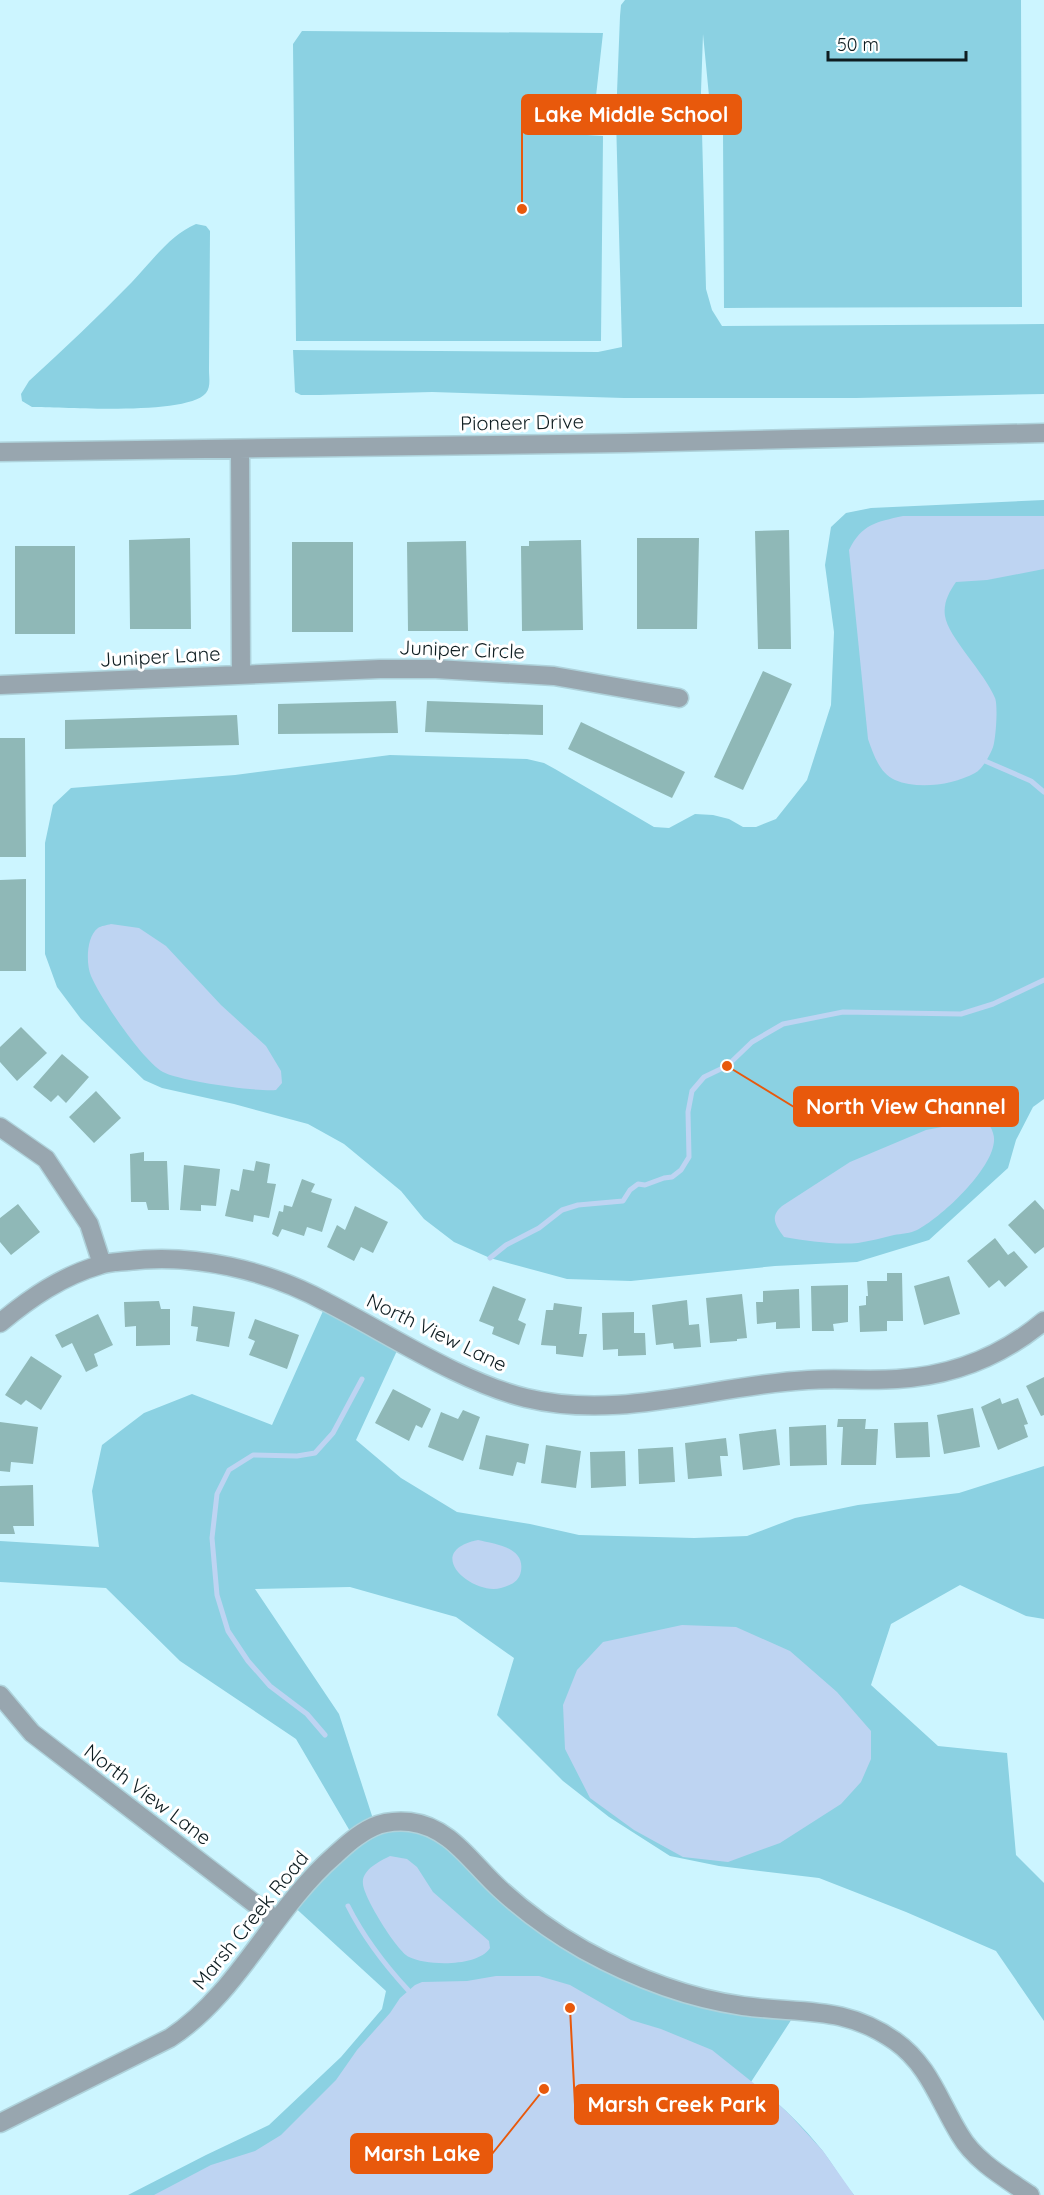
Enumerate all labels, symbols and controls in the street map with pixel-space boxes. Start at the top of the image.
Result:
scale bar [828,24,966,62]
text: 50 m [837,33,879,56]
callout: Lake Middle School [522,95,741,134]
text: Lake Middle School [534,101,728,127]
street label: Pioneer Drive [460,408,584,436]
street label: Juniper Circle [399,634,525,664]
street label: Juniper Lane [99,640,221,672]
callout: North View Channel [794,1087,1018,1126]
text: North View Channel [806,1093,1006,1119]
street label: North View Lane [363,1287,511,1377]
street label: North View Lane [79,1738,217,1850]
street label: Marsh Creek Road [186,1846,314,1994]
callout: Marsh Creek Park [575,2085,778,2124]
text: Marsh Creek Park [587,2091,767,2117]
callout: Marsh Lake [351,2134,492,2173]
text: Marsh Lake [364,2140,480,2166]

